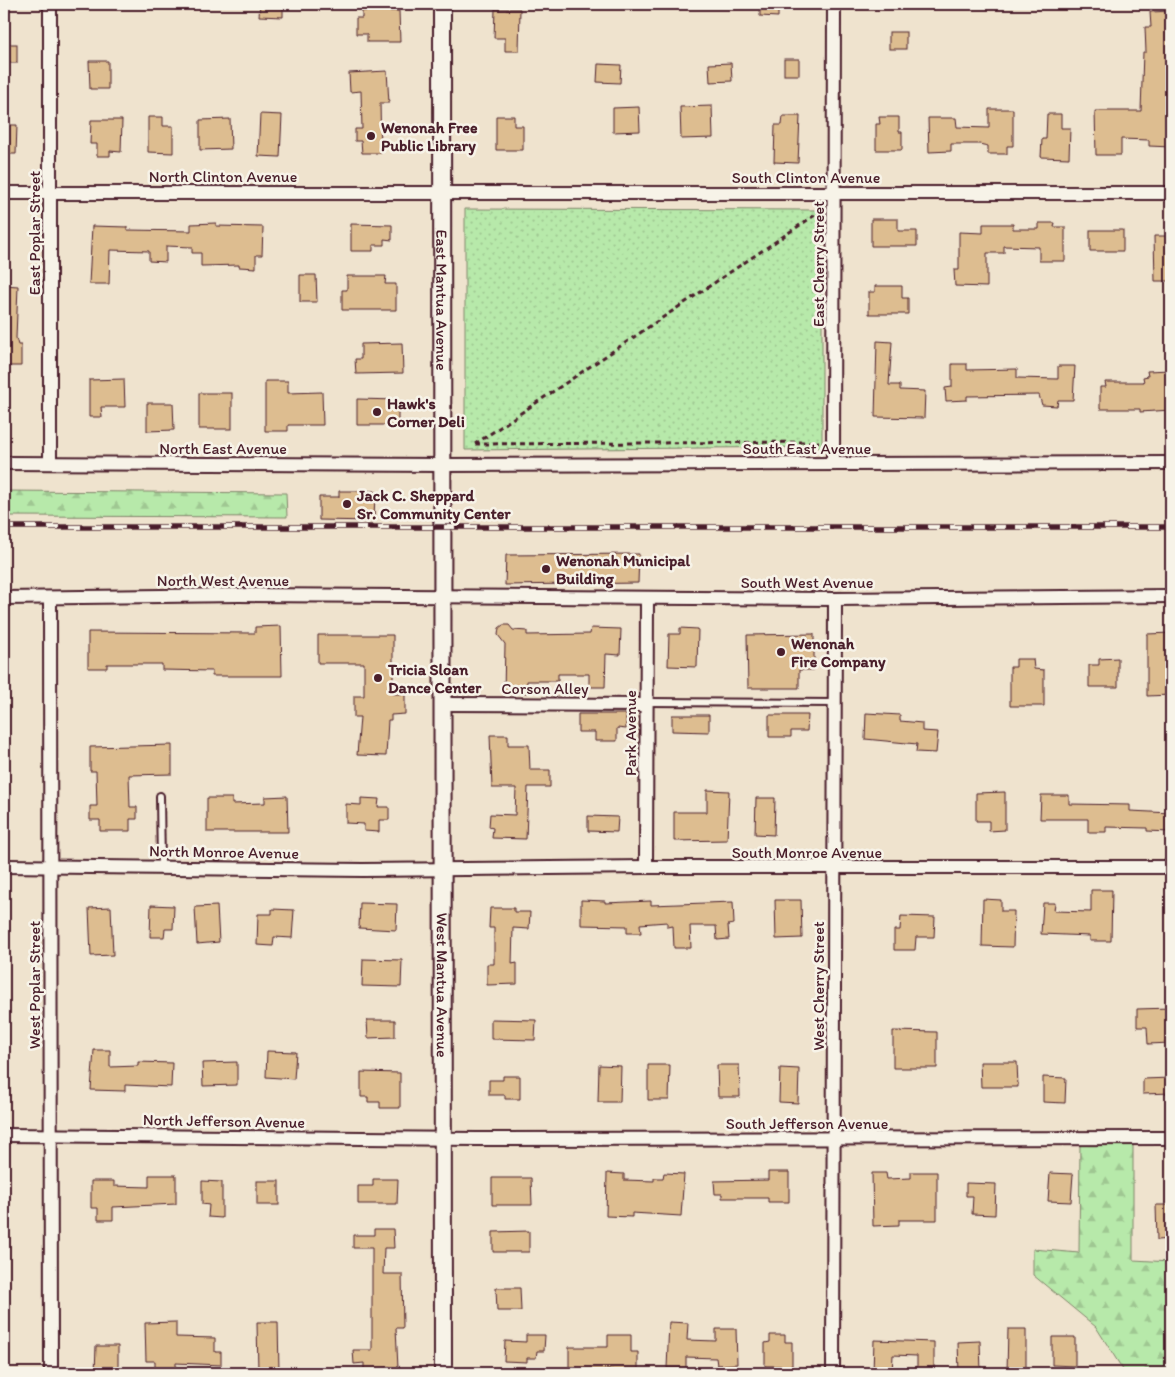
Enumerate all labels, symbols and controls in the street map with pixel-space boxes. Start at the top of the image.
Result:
place label: Wenonah Free Public Library [381,118,478,156]
marker: Wenonah Free Public Library [365,130,377,142]
street label: North Clinton Avenue [149,167,297,186]
street label: South Clinton Avenue [732,168,880,187]
street label: East Poplar Street [25,171,44,295]
street label: East Cherry Street [809,201,828,327]
street label: East Mantua Avenue [433,229,452,371]
place label: Hawk's Corner Deli [387,394,465,431]
marker: Hawk's Corner Deli [371,406,383,418]
street label: North East Avenue [159,439,287,458]
street label: South East Avenue [743,439,872,458]
place label: Jack C. Sheppard Sr. Community Center [356,486,511,524]
marker: Jack C. Sheppard Sr. Community Center [341,498,353,510]
place label: Wenonah Municipal Building [556,551,691,589]
marker: Wenonah Municipal Building [540,563,552,575]
street label: North West Avenue [157,571,289,590]
street label: South West Avenue [741,573,874,592]
place label: Wenonah Fire Company [791,634,886,672]
marker: Wenonah Fire Company [775,646,787,658]
place label: Tricia Sloan Dance Center [387,660,482,697]
marker: Tricia Sloan Dance Center [372,672,384,684]
street label: Corson Alley [501,679,589,698]
street label: Park Avenue [621,690,640,776]
street label: North Monroe Avenue [149,841,299,863]
street label: South Monroe Avenue [732,843,882,862]
street label: West Mantua Avenue [433,912,452,1058]
street label: West Poplar Street [25,921,44,1049]
street label: West Cherry Street [809,921,828,1051]
street label: North Jefferson Avenue [143,1110,305,1132]
street label: South Jefferson Avenue [726,1114,888,1133]

